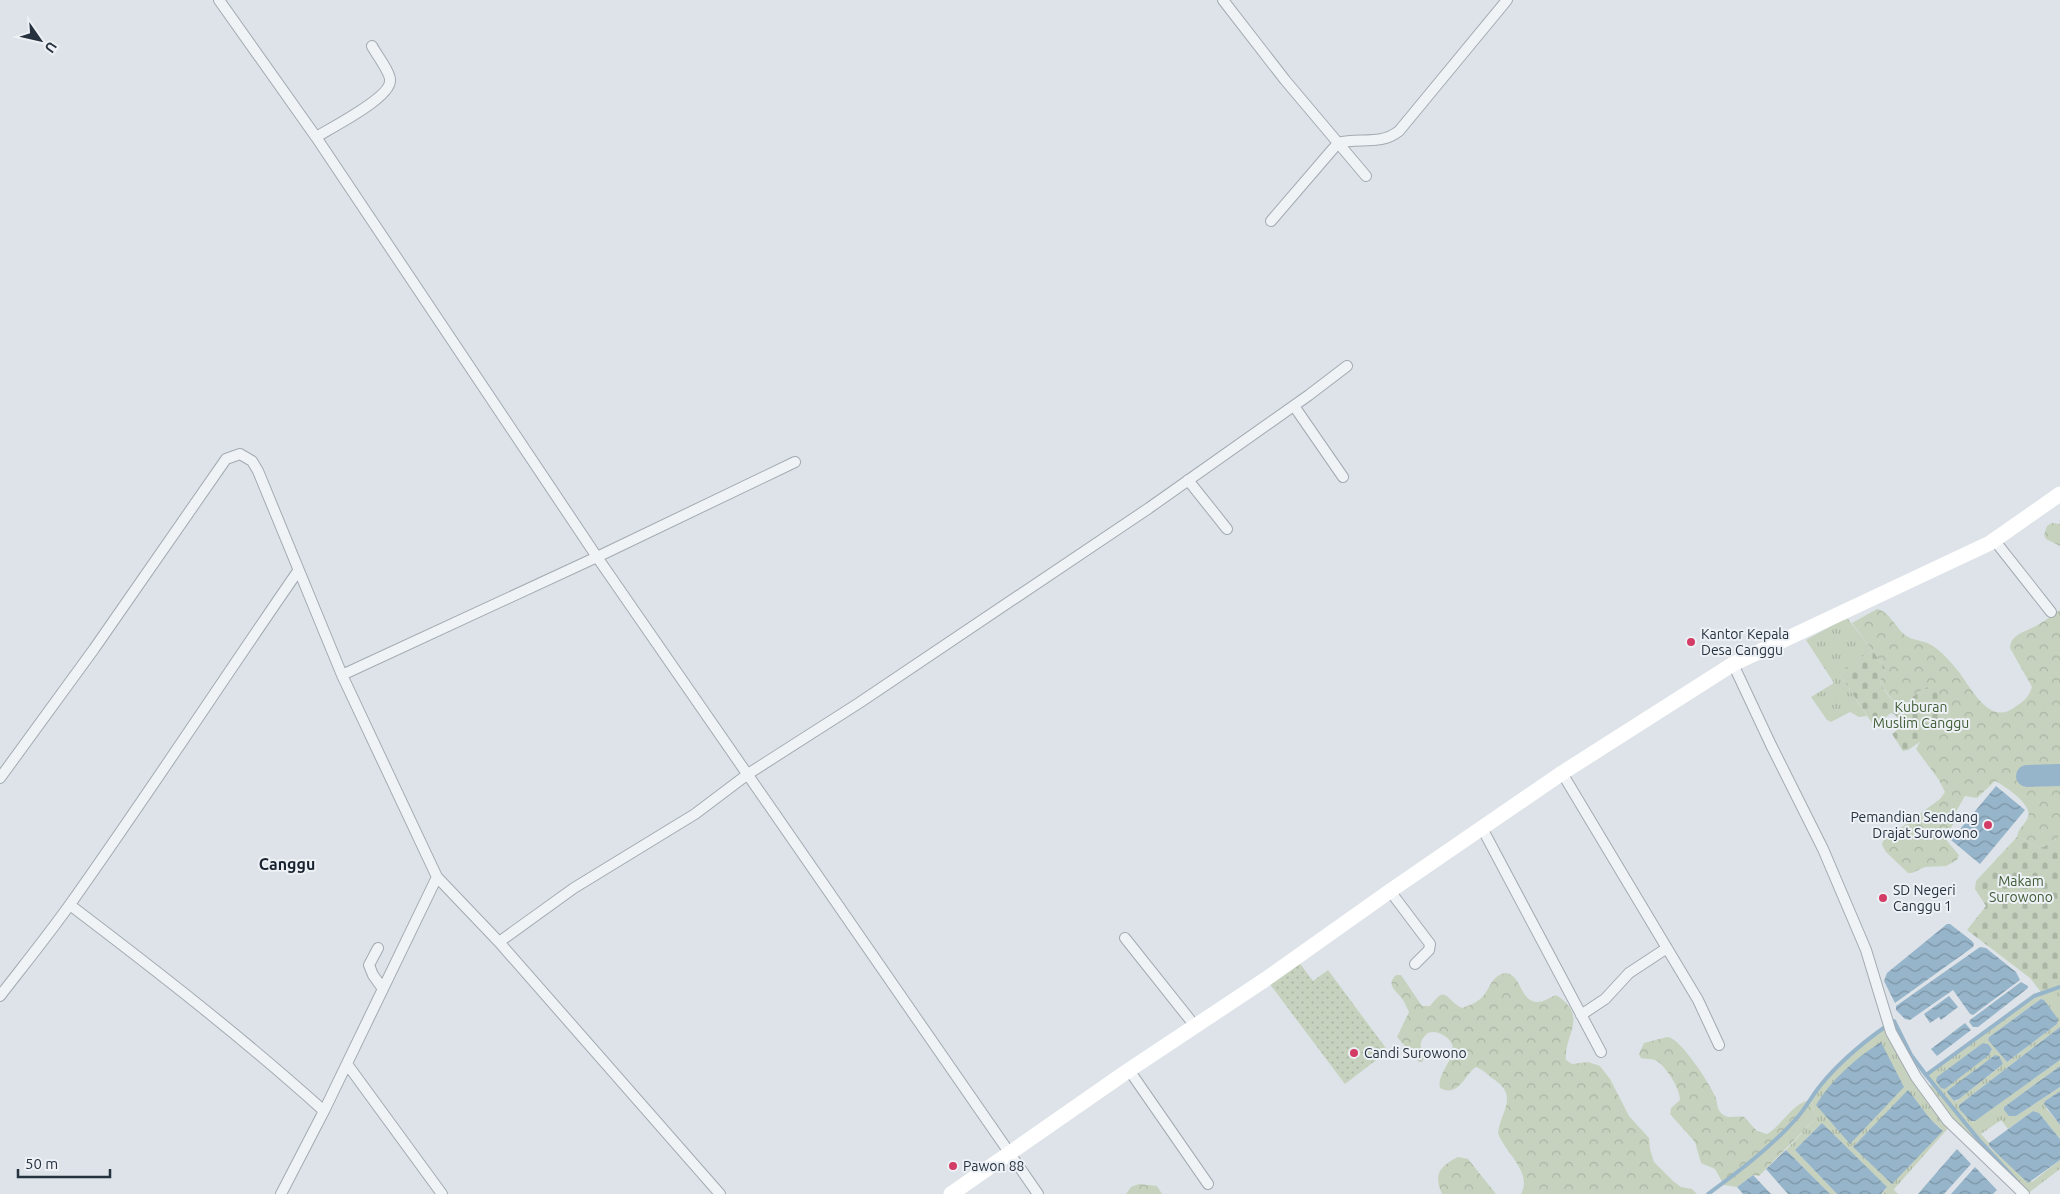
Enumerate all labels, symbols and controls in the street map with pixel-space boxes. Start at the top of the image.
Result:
north arrow [15,15,65,65]
text: U [41,39,60,56]
place label: Kantor Kepala Desa Canggu [1701,626,1789,658]
marker: Kantor Kepala Desa Canggu [1685,636,1697,648]
park label: Kuburan Muslim Canggu [1873,699,1969,731]
place label: Pemandian Sendang Drajat Surowono [1850,809,1978,841]
marker: Pemandian Sendang Drajat Surowono [1982,819,1994,831]
district label: Canggu [259,855,315,873]
park label: Makam Surowono [1989,873,2053,905]
place label: SD Negeri Canggu 1 [1893,882,1956,914]
marker: SD Negeri Canggu 1 [1877,892,1889,904]
place label: Candi Surowono [1364,1045,1467,1061]
marker: Candi Surowono [1348,1047,1360,1059]
scale bar [18,1146,110,1178]
text: 50 m [25,1155,58,1172]
place label: Pawon 88 [963,1158,1025,1174]
marker: Pawon 88 [947,1160,959,1172]

